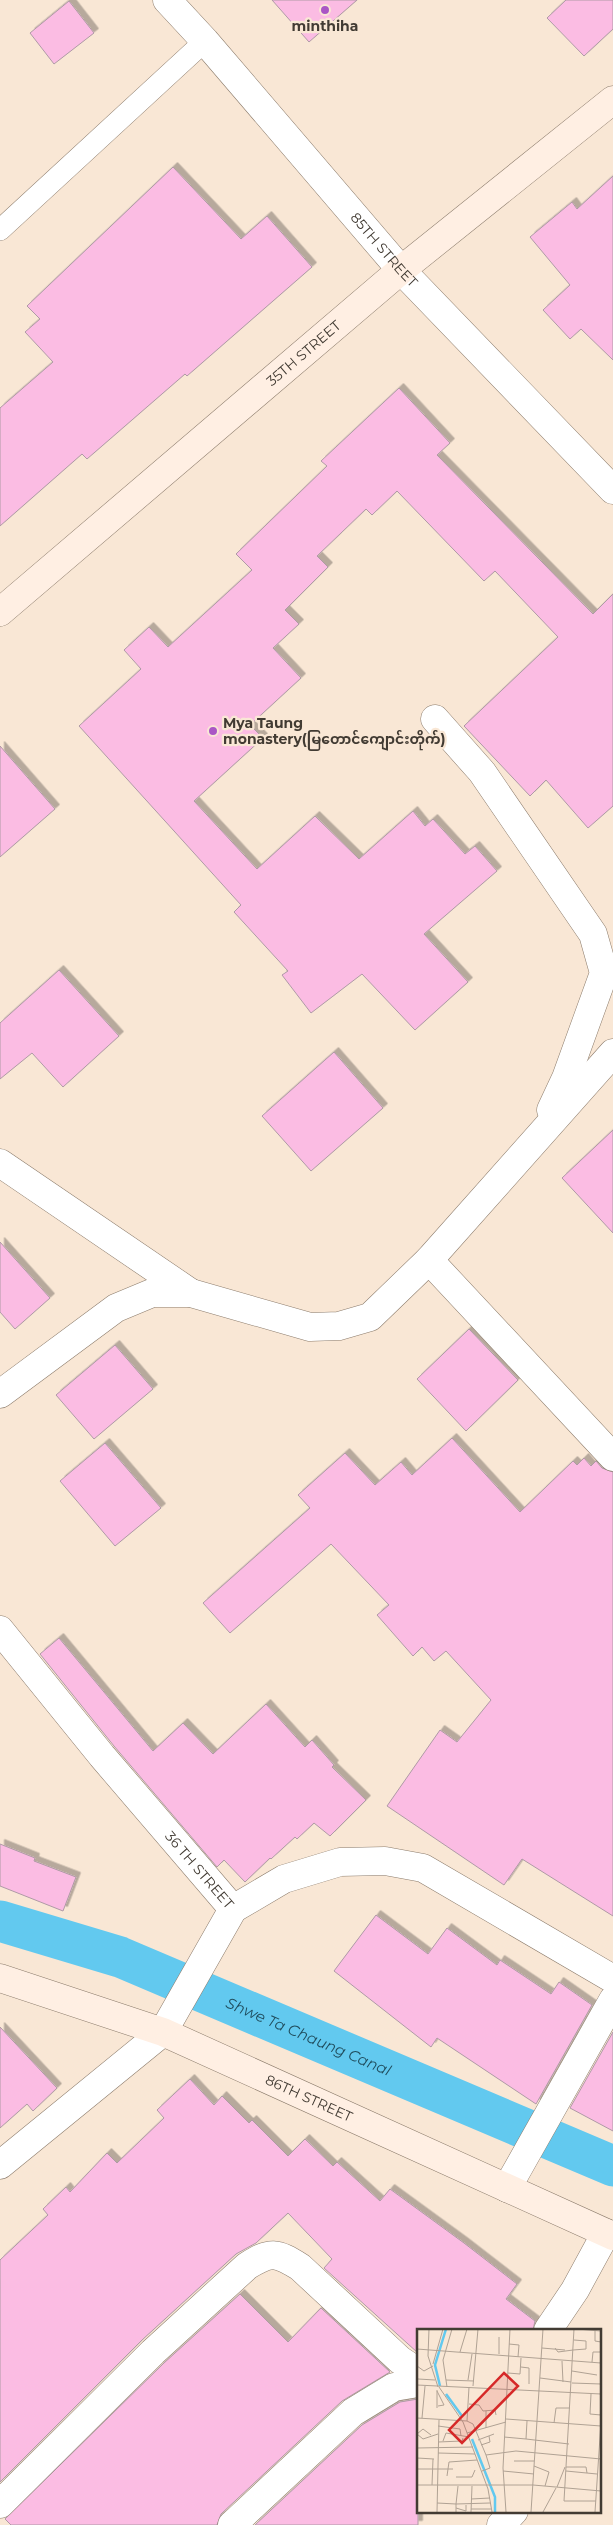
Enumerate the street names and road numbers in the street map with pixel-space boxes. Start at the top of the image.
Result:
street label: 85TH STREET [347,209,422,291]
street label: 35TH STREET [263,316,344,390]
street label: 36 TH STREET [161,1827,238,1912]
street label: 86TH STREET [263,2071,355,2126]

